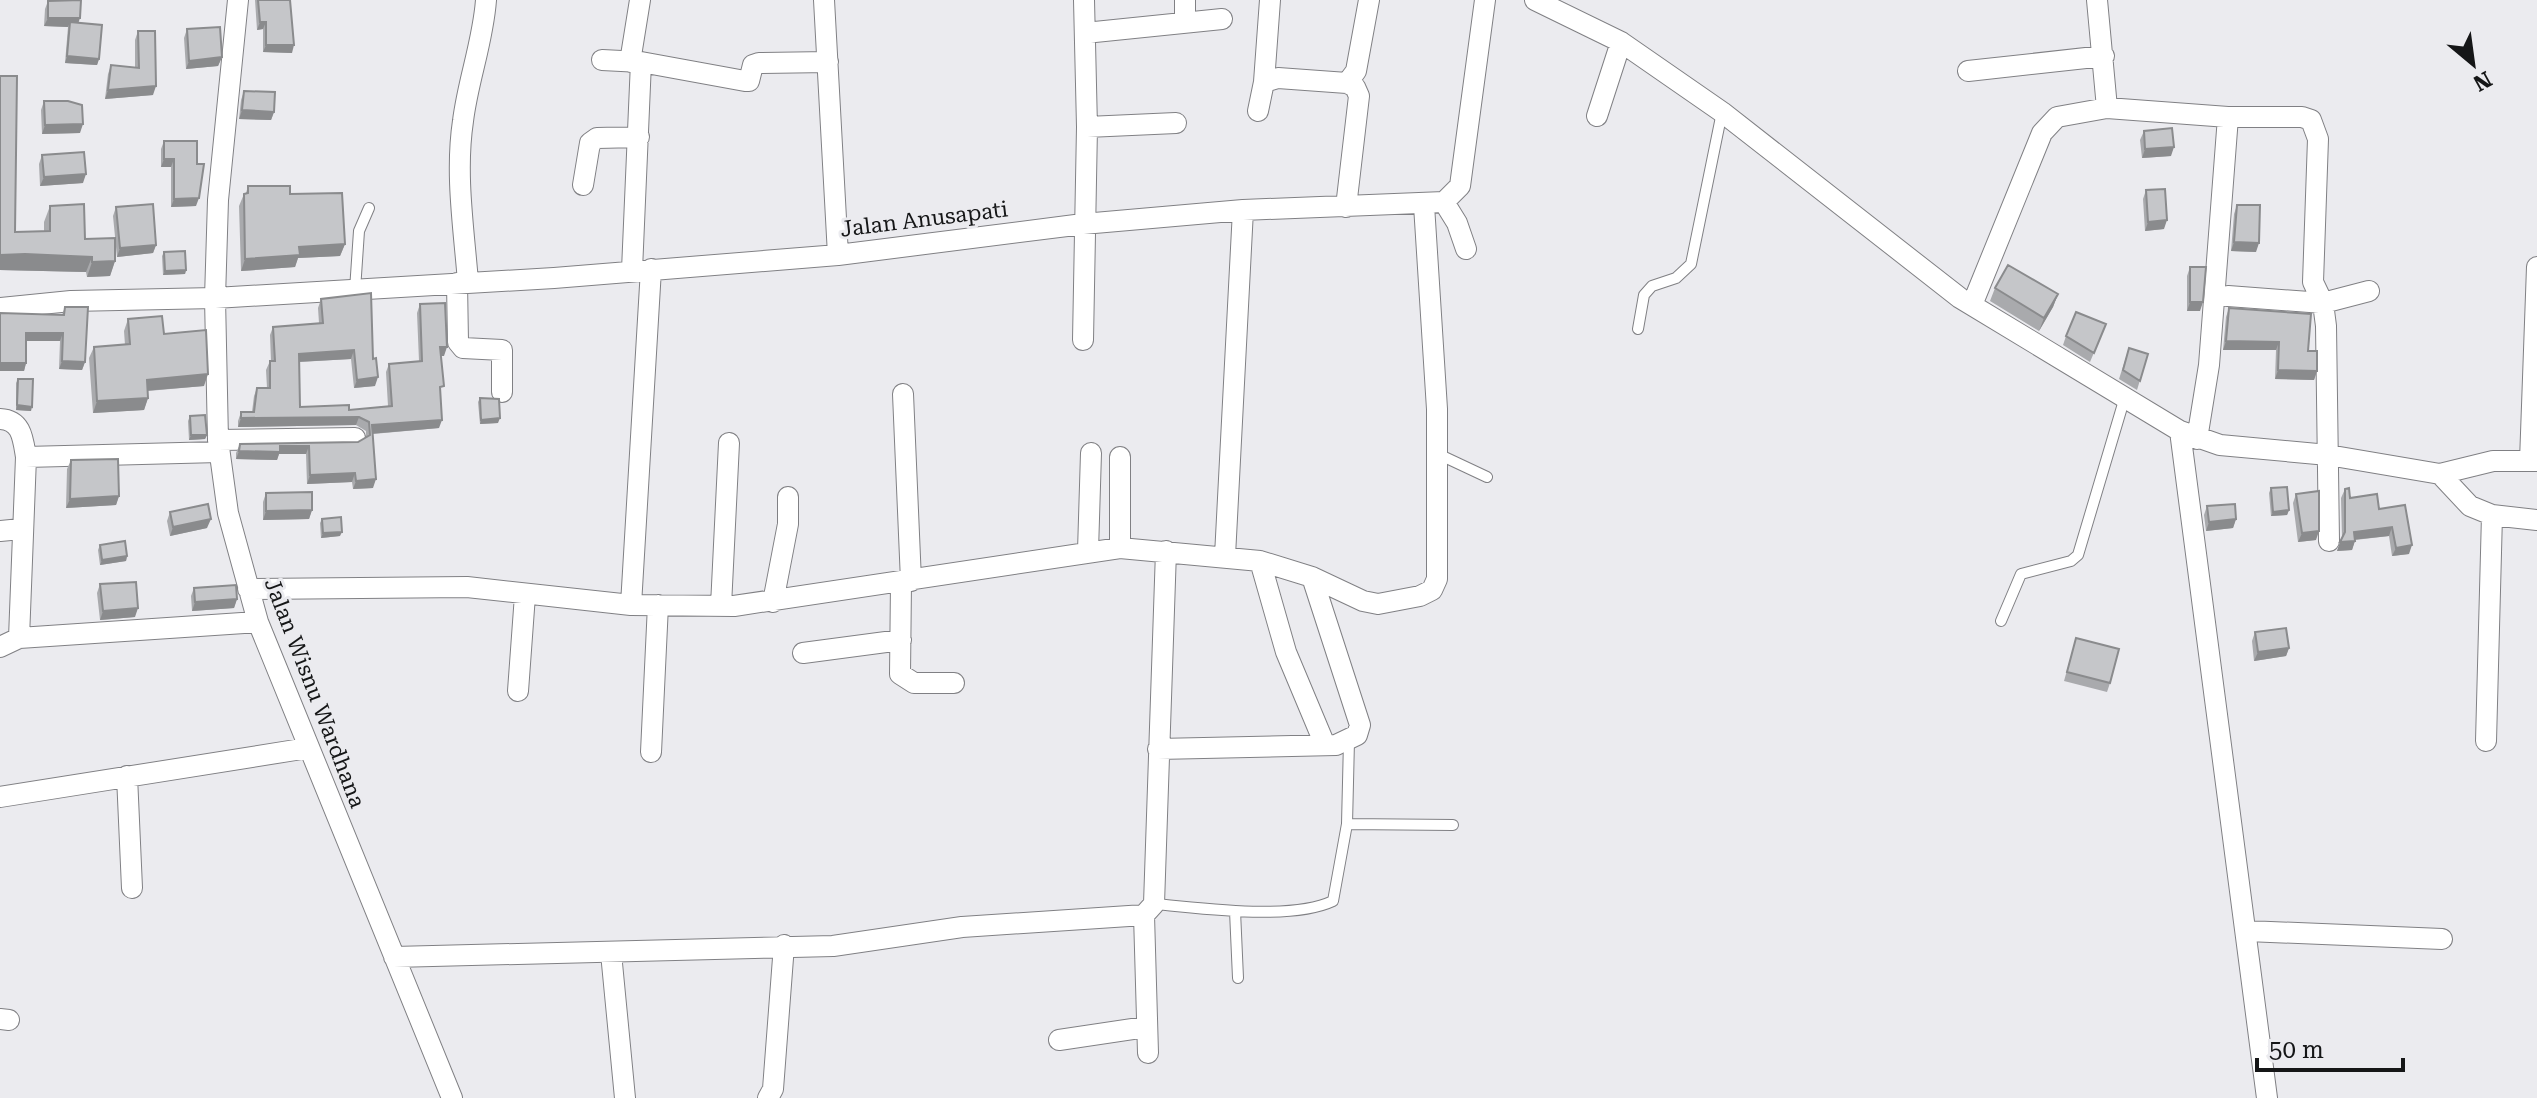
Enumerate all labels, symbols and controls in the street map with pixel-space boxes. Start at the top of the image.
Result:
north arrow [2433,24,2513,104]
text: N [2469,66,2496,96]
street label: Jalan Anusapati [839,196,1009,242]
street label: Jalan Wisnu Wardhana [260,575,370,811]
scale bar [2257,1022,2403,1072]
text: 50 m [2269,1036,2324,1064]

